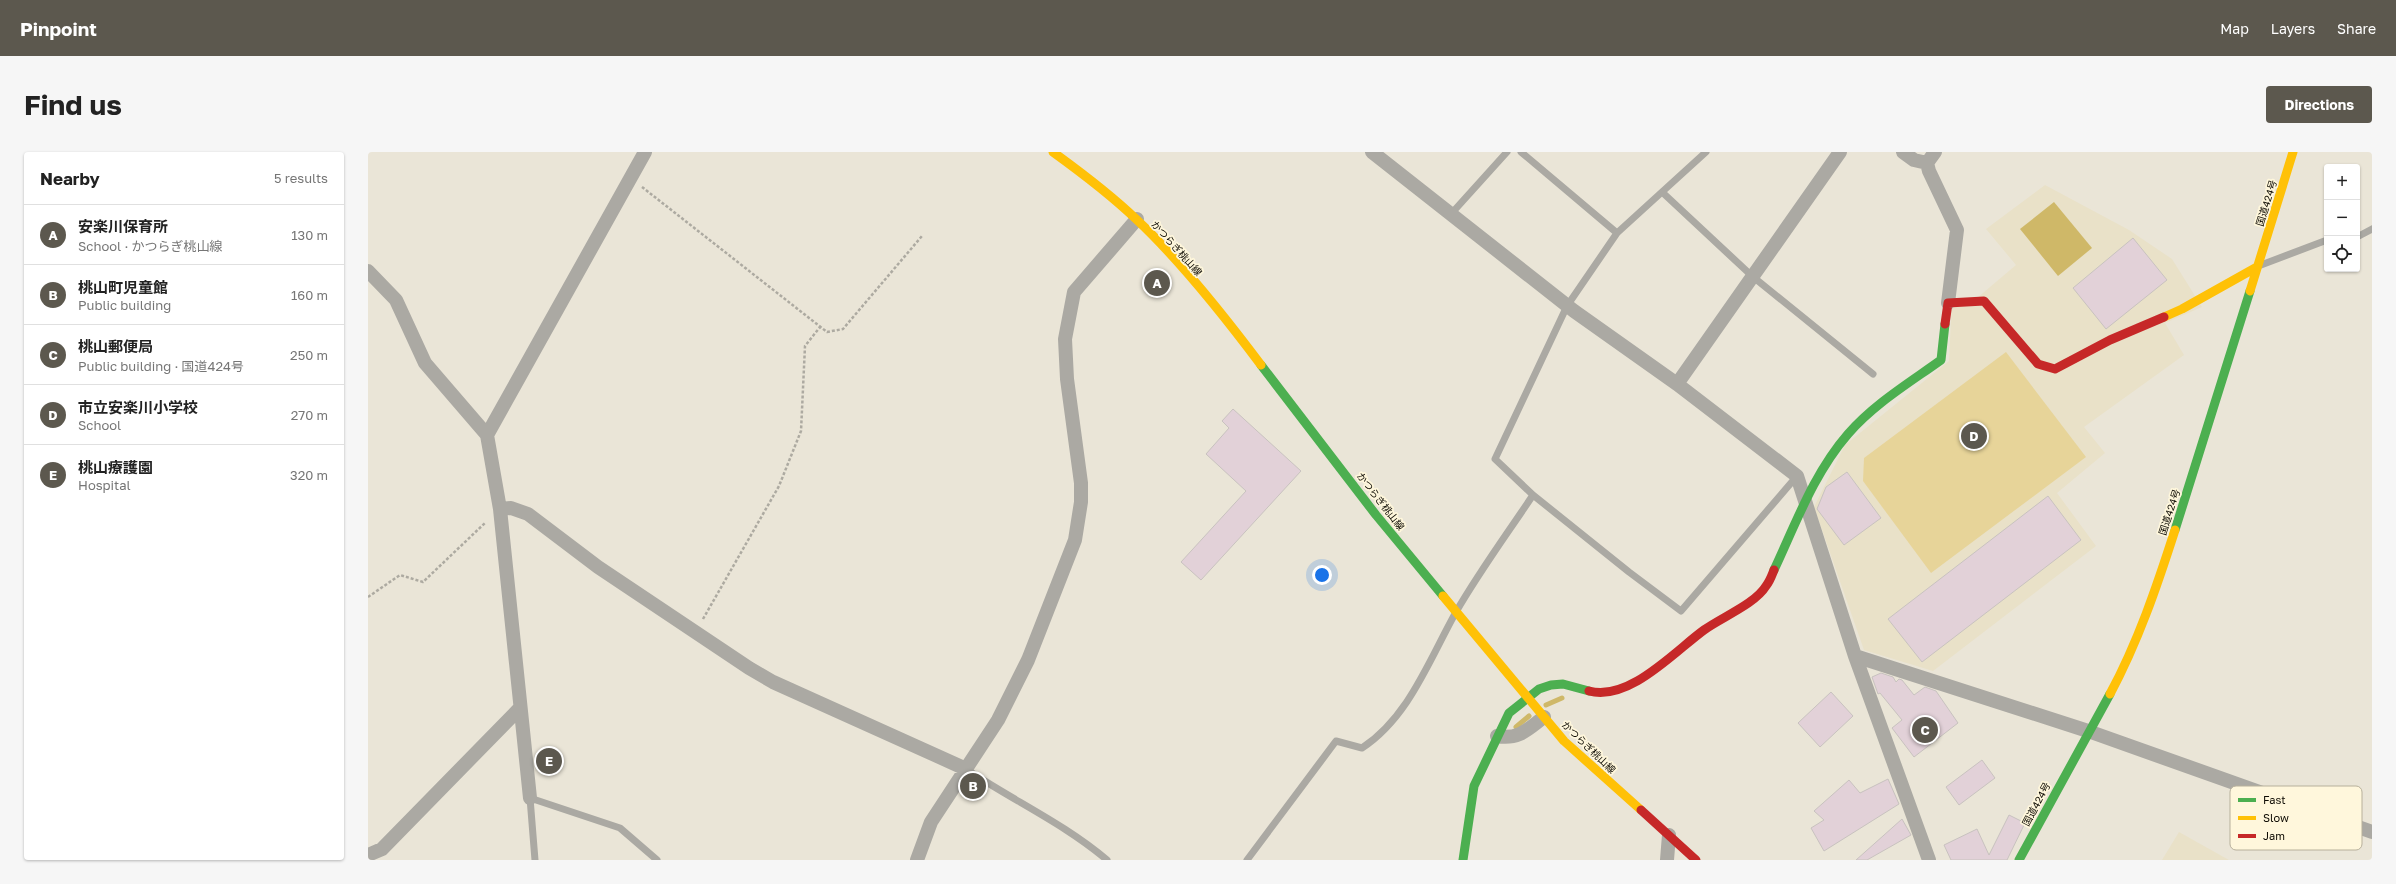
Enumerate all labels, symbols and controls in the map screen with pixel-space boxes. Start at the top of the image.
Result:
text: Pinpoint [20,17,97,40]
text: Map [2220,20,2249,37]
text: Layers [2271,20,2315,37]
text: Share [2337,20,2376,37]
button: Directions [2266,86,2372,123]
text: Find us [24,88,122,121]
map controls [2324,164,2360,272]
button: + [2324,164,2360,200]
text: Nearby [40,168,100,189]
text: 5 results [274,170,328,186]
street label: 国道424号 [2253,178,2279,228]
button: − [2324,200,2360,236]
text: 安楽川保育所 [78,217,168,235]
street label: かつらぎ桃山線 [1149,218,1205,278]
text: A [48,227,58,243]
text: 130 m [291,227,328,243]
button: locate [2324,236,2360,272]
text: School · かつらぎ桃山線 [78,238,223,254]
pin: A [1144,268,1170,298]
text: 桃山町児童館 [78,278,168,296]
text: B [48,287,58,303]
text: 160 m [291,287,328,303]
text: Public building [78,297,171,313]
text: 桃山郵便局 [78,337,153,355]
text: C [48,347,58,363]
text: 250 m [290,347,328,363]
text: Public building · 国道424号 [78,358,244,374]
text: 市立安楽川小学校 [78,398,198,416]
text: D [48,407,58,423]
text: 270 m [291,407,328,423]
text: School [78,417,121,433]
pin: D [1961,421,1987,451]
text: 桃山療護園 [78,458,153,476]
text: E [49,467,57,483]
text: 320 m [290,467,328,483]
street label: かつらぎ桃山線 [1355,470,1407,532]
text: Hospital [78,477,131,493]
street label: 国道424号 [2156,487,2182,537]
your location [1312,565,1332,585]
pin: C [1912,715,1938,745]
street label: かつらぎ桃山線 [1560,718,1618,776]
pin: E [536,746,562,776]
pin: B [960,771,986,801]
street label: 国道424号 [2019,780,2053,828]
legend [2230,786,2362,850]
text: Fast [2263,793,2286,806]
text: Slow [2263,811,2289,824]
text: Jam [2263,829,2285,842]

